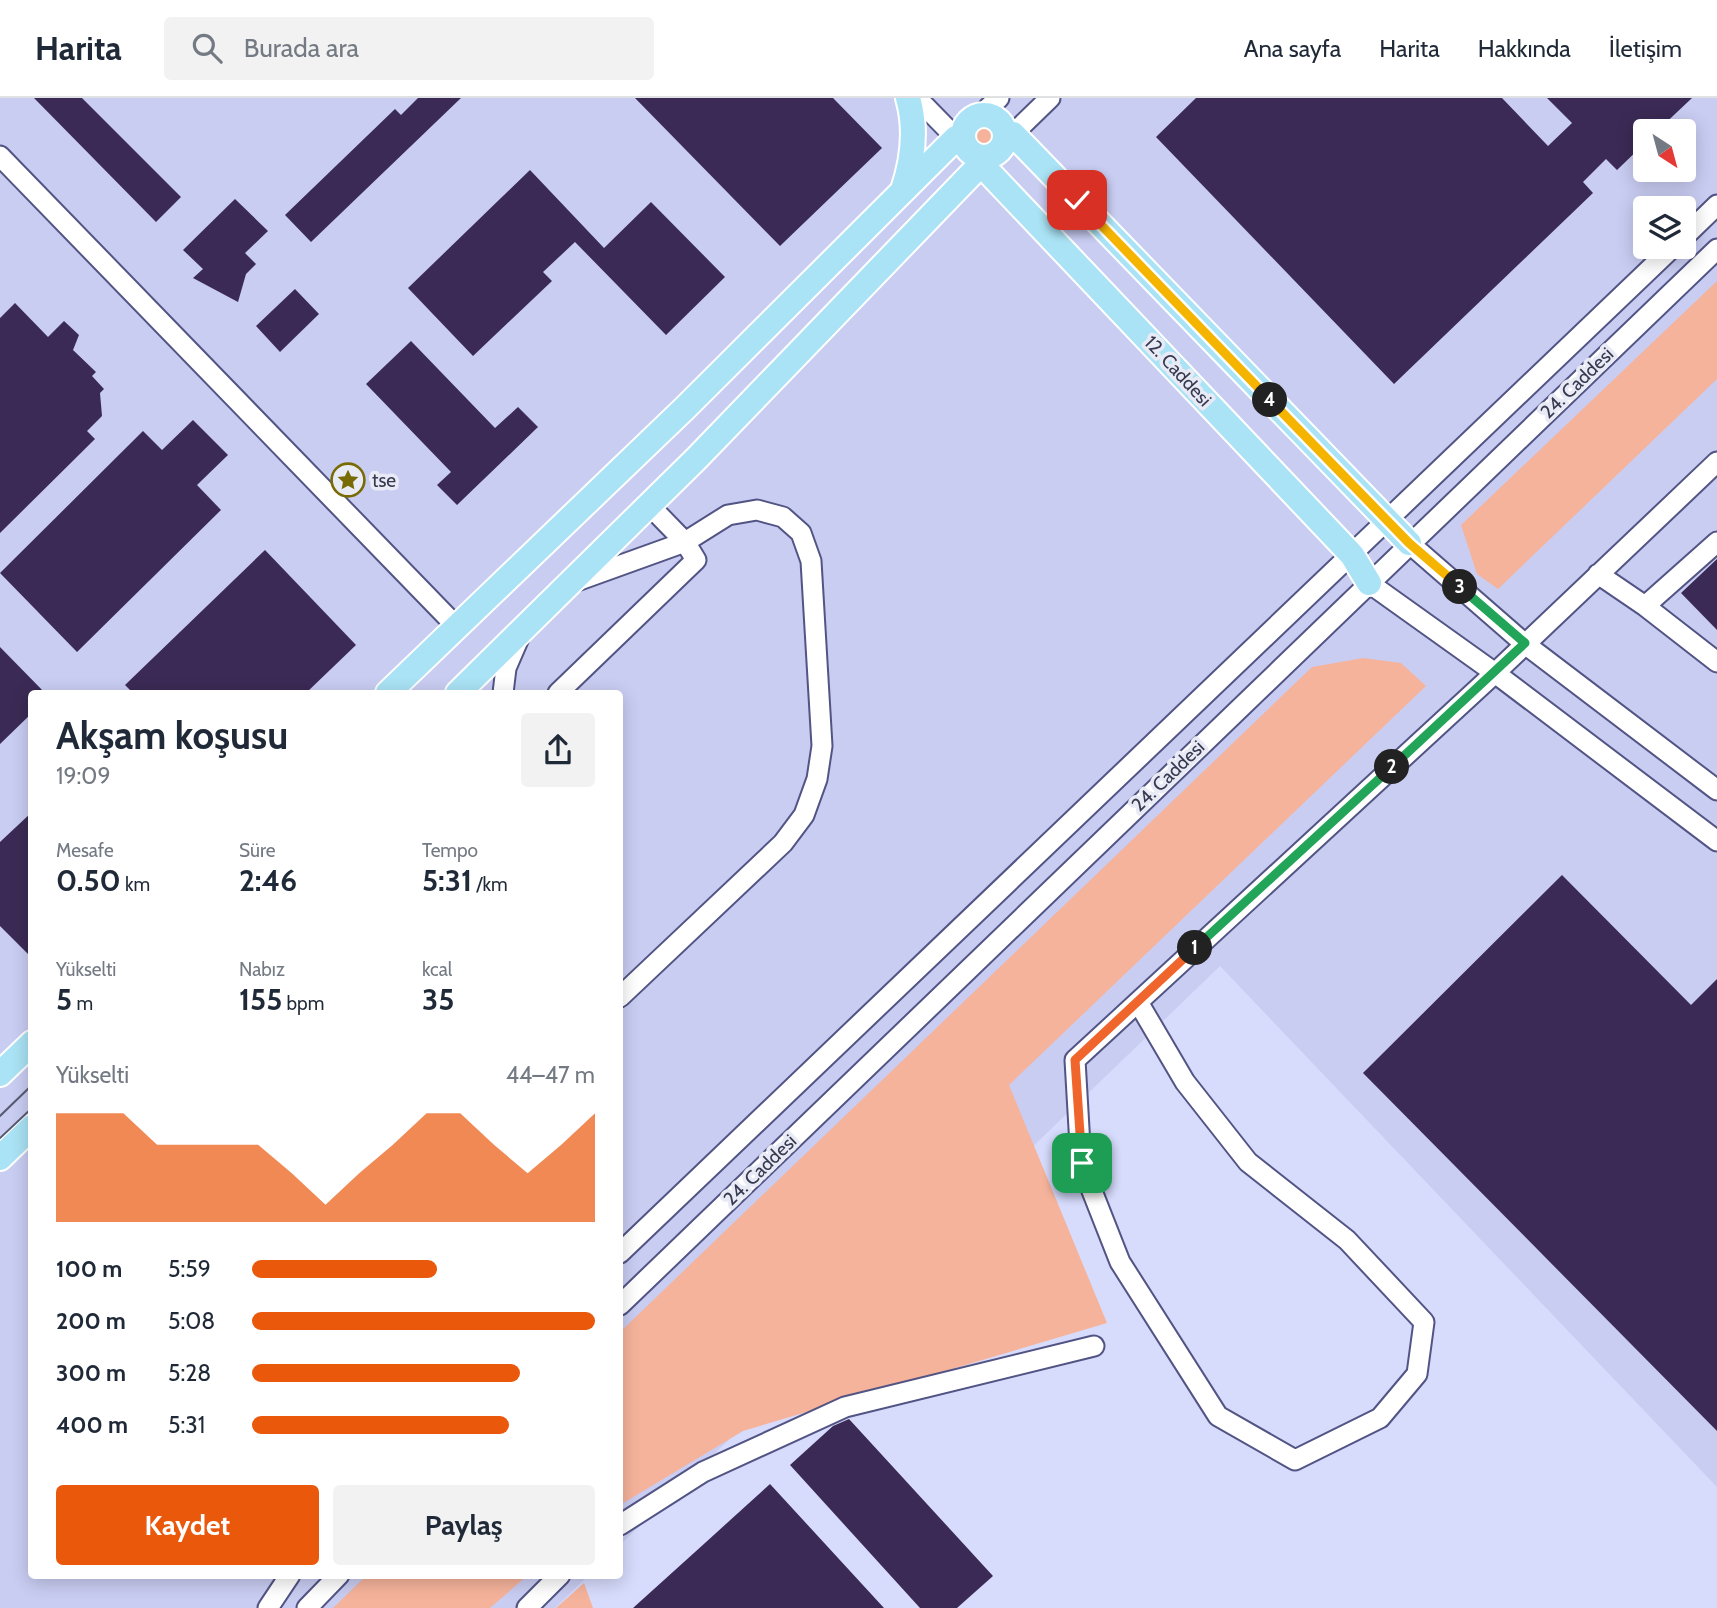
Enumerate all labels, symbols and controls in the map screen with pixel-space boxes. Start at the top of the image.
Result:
search box [164,17,654,80]
text: Harita [35,28,122,68]
icon: search [188,29,226,67]
text: Burada ara [244,32,359,64]
text: Ana sayfa [1244,34,1341,63]
text: Harita [1379,34,1440,63]
text: Hakkında [1478,34,1571,63]
text: İletişim [1609,34,1682,63]
north arrow [1633,119,1696,182]
map controls [1633,119,1696,259]
pin [1047,170,1107,230]
icon: check [1058,181,1096,219]
button: layers [1633,196,1696,259]
street label: 12. Caddesi [1140,331,1216,411]
street label: 24. Caddesi [1536,343,1618,423]
pin: 4 [1252,382,1288,418]
text: 4 [1264,388,1275,411]
place icon: tse [329,461,367,499]
place label: tse [372,469,396,492]
pin: 3 [1442,570,1478,604]
text: 3 [1454,575,1465,598]
text: Akşam koşusu [56,712,288,759]
button: share [521,713,595,787]
street label: 24. Caddesi [1127,736,1209,816]
pin: 2 [1374,750,1410,784]
text: 2 [1386,755,1397,778]
text: 19:09 [56,762,110,790]
text: Mesafe [56,839,114,862]
text: Süre [239,839,275,862]
text: Tempo [422,839,478,862]
text: 0.50 [56,862,121,899]
text: 2:46 [239,862,297,899]
text: 5:31 [422,862,472,899]
text: km [121,873,150,896]
text: /km [472,873,508,896]
pin: 1 [1178,930,1212,966]
text: 1 [1191,936,1198,959]
text: Yükselti [56,958,116,981]
text: Nabız [239,958,285,981]
text: kcal [422,958,452,981]
text: 5 [56,981,72,1018]
text: 155 [239,981,282,1018]
text: 35 [422,981,454,1018]
text: m [72,992,93,1015]
text: bpm [282,992,324,1015]
text: Yükselti [56,1061,129,1089]
text: 44–47 m [506,1061,595,1089]
street label: 24. Caddesi [719,1130,801,1210]
pin [1052,1133,1112,1193]
icon: arrive [1063,1144,1101,1182]
text: 100 m [56,1255,122,1283]
text: 5:59 [168,1255,211,1283]
text: 200 m [56,1307,126,1335]
text: 5:08 [168,1307,215,1335]
text: 300 m [56,1359,126,1387]
text: 5:28 [168,1359,211,1387]
text: 400 m [56,1411,128,1439]
text: 5:31 [168,1411,205,1439]
button: Kaydet [56,1485,319,1565]
button: Paylaş [333,1485,595,1565]

